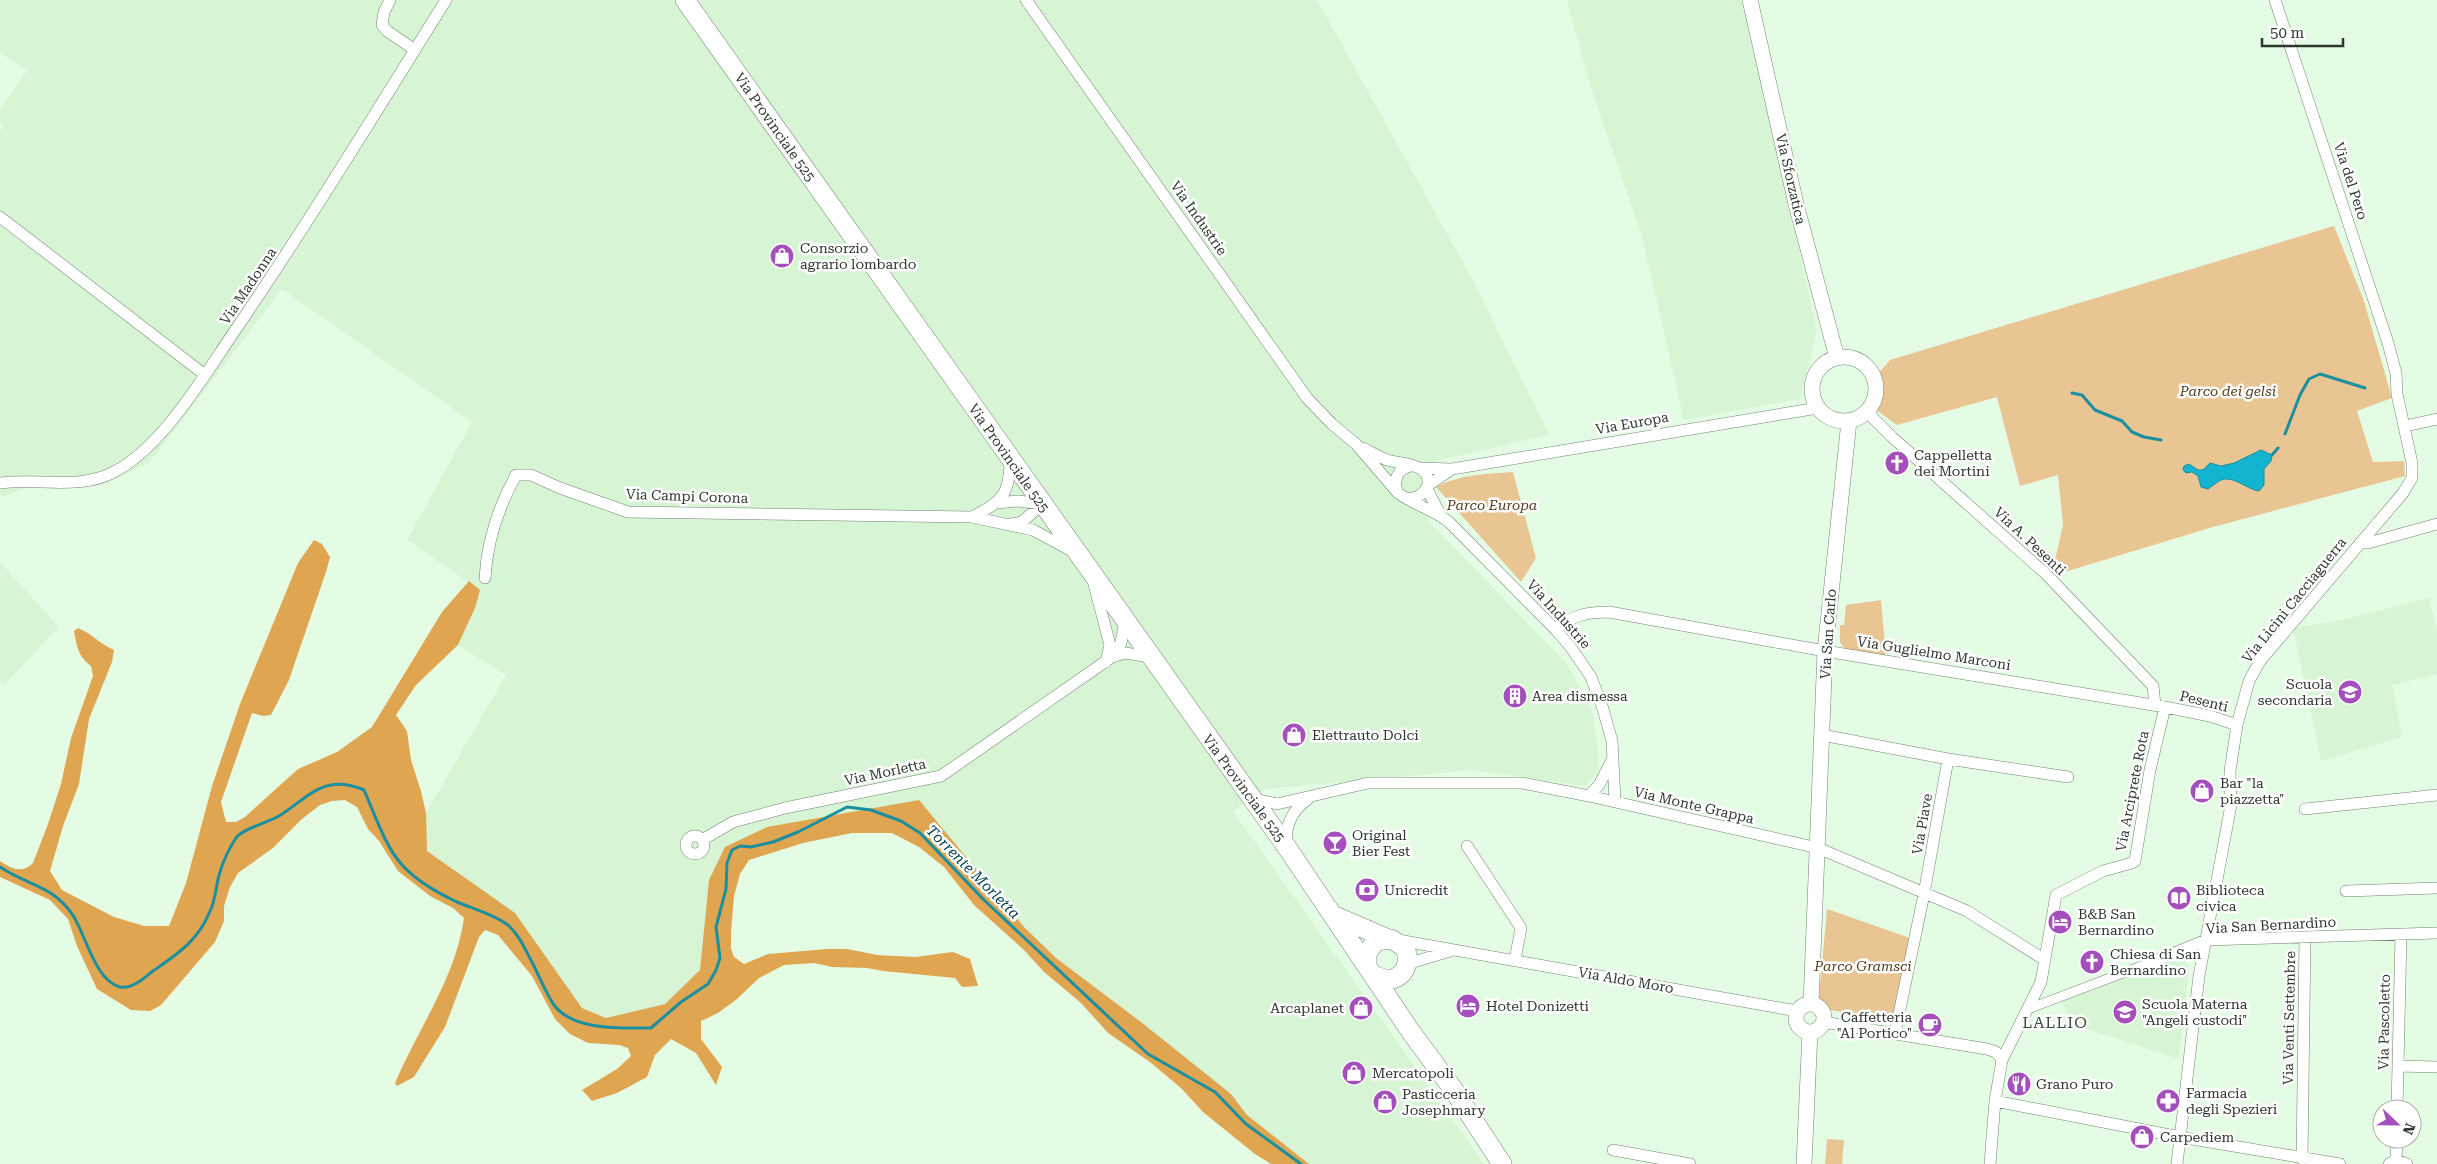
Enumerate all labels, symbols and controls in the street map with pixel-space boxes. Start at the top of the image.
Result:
scale bar [2262,15,2343,47]
text: 50 m [2270,24,2305,42]
street label: Via Provinciale 525 [731,70,819,185]
street label: Via Sforzatica [1773,132,1809,226]
street label: Via del Pero [2331,140,2371,222]
street label: Via Industrie [1167,178,1231,259]
place label: Consorzio agrario lombardo [800,240,916,272]
shop icon: Consorzio agrario lombardo [769,243,795,269]
street label: Via Madonna [216,244,280,327]
park label: Parco dei gelsi [2179,383,2276,399]
street label: Via Provinciale 525 [965,401,1053,516]
street label: Via Europa [1594,409,1670,437]
place label: Cappelletta dei Mortini [1914,447,1992,479]
church icon: Cappelletta dei Mortini [1884,450,1910,476]
street label: Via Campi Corona [626,486,749,506]
park label: Parco Europa [1446,497,1537,513]
street label: Via A. Pesenti [1991,504,2070,579]
street label: Via Licini Cacciaguerra [2239,534,2350,666]
street label: Via Industrie [1524,576,1594,652]
street label: Via San Carlo [1817,588,1839,680]
street label: Via Guglielmo Marconi [1856,633,2012,673]
place label: Scuola secondaria [2258,676,2332,708]
school or university icon: Scuola secondaria [2337,679,2363,705]
building icon: Area dismessa [1502,683,1528,709]
street label: Pesenti [2178,687,2230,715]
place label: Area dismessa [1532,688,1628,704]
shop icon: Elettrauto Dolci [1281,722,1307,748]
place label: Elettrauto Dolci [1312,727,1419,743]
street label: Via Arciprete Rota [2112,729,2152,853]
street label: Via Provinciale 525 [1200,731,1288,845]
street label: Via Morletta [843,755,928,788]
place label: Bar "la piazzetta" [2220,775,2284,807]
shop icon: Bar "la piazzetta" [2189,778,2215,804]
street label: Via Monte Grappa [1633,783,1756,827]
street label: Via Piave [1909,792,1935,856]
water label: Torrente Morletta [922,821,1024,923]
place label: Original Bier Fest [1352,827,1410,859]
bar icon: Original Bier Fest [1322,830,1348,856]
bank icon: Unicredit [1354,877,1380,903]
place label: Unicredit [1384,882,1448,898]
place label: Biblioteca civica [2196,882,2265,914]
library icon: Biblioteca civica [2166,885,2192,911]
place label: B&B San Bernardino [2078,906,2154,938]
hotel icon: B&B San Bernardino [2047,909,2073,935]
street label: Via San Bernardino [2205,914,2337,936]
place label: Chiesa di San Bernardino [2110,946,2201,978]
church icon: Chiesa di San Bernardino [2079,949,2105,975]
street label: Via Venti Settembre [2280,951,2298,1085]
park label: Parco Gramsci [1813,958,1912,974]
street label: Via Aldo Moro [1577,964,1675,996]
street label: Via Pascoletto [2375,974,2393,1070]
hotel icon: Hotel Donizetti [1455,993,1481,1019]
shop icon: Arcaplanet [1348,995,1374,1021]
place label: Scuola Materna "Angeli custodi" [2142,996,2248,1028]
place label: Hotel Donizetti [1486,998,1589,1014]
school or university icon: Scuola Materna "Angeli custodi" [2112,999,2138,1025]
place label: Arcaplanet [1270,1000,1344,1016]
place label: Caffetteria "Al Portico" [1836,1009,1912,1041]
cafe icon: Caffetteria "Al Portico" [1917,1012,1943,1038]
district label: LALLIO [2022,1013,2088,1032]
shop icon: Mercatopoli [1341,1060,1367,1086]
place label: Mercatopoli [1372,1065,1455,1081]
restaurant icon: Grano Puro [2006,1071,2032,1097]
place label: Grano Puro [2036,1076,2113,1092]
place label: Farmacia degli Spezieri [2186,1085,2278,1117]
place label: Pasticceria Josephmary [1402,1086,1486,1118]
pharmacy icon: Farmacia degli Spezieri [2155,1088,2181,1114]
shop icon: Pasticceria Josephmary [1372,1089,1398,1115]
north arrow [2372,1099,2422,1149]
text: N [2400,1121,2418,1137]
shop icon: Carpediem [2129,1124,2155,1150]
place label: Carpediem [2160,1129,2234,1145]

